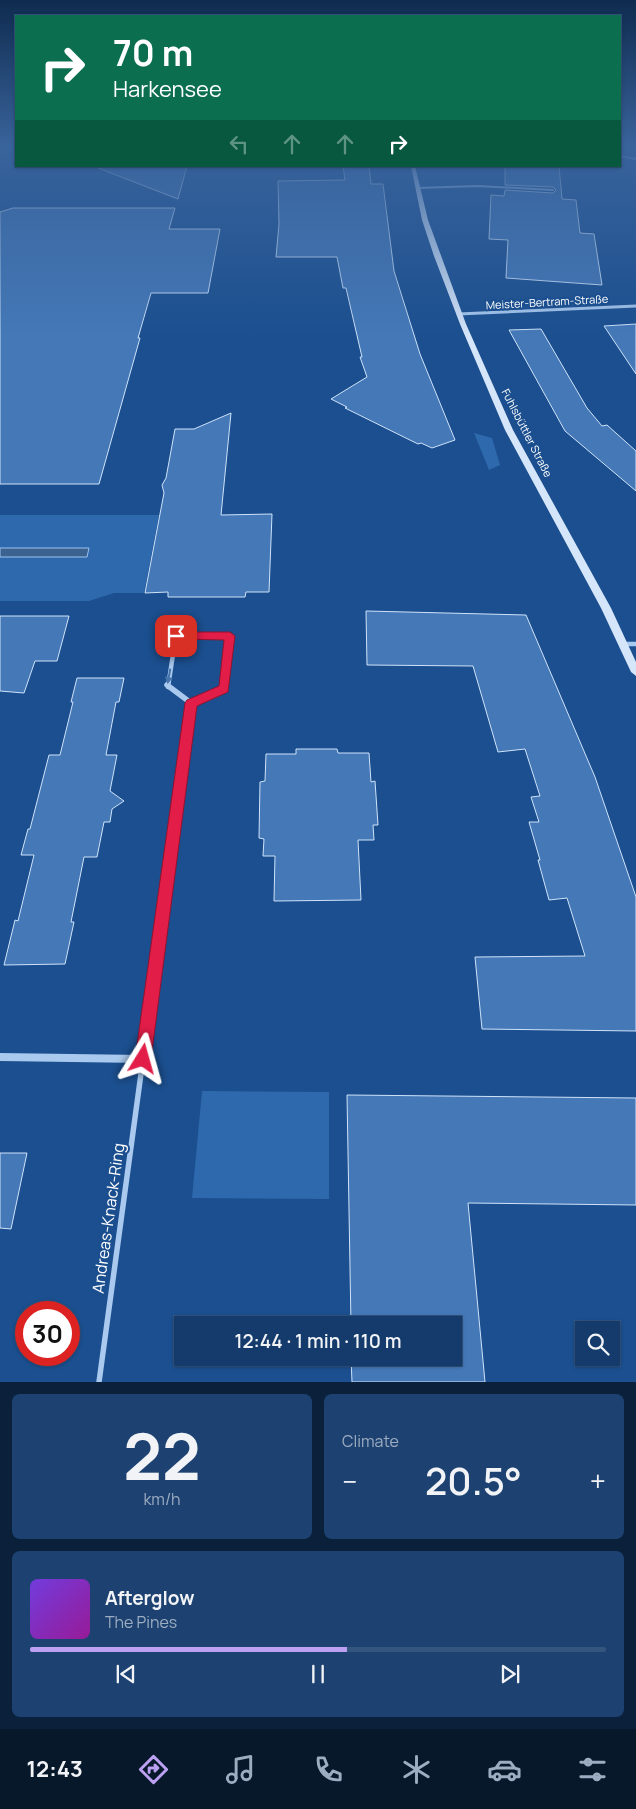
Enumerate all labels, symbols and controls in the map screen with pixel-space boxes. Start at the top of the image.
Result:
text: 70 m [113,29,193,77]
icon: right [30,35,95,100]
text: Harkensee [113,74,222,104]
icon: left [225,130,253,158]
icon: ahead [278,130,306,158]
icon: ahead [331,130,359,158]
icon: right [384,130,412,158]
street label: Meister-Bertram-Straße [485,291,609,312]
street label: Fuhlsbüttler Straße [499,386,556,480]
pin [155,615,197,657]
icon: arrive [162,622,190,650]
one-way arrow [164,669,172,685]
position arrow [116,1032,168,1084]
street label: Andreas-Knack-Ring [87,1141,129,1295]
speed limit sign: 30 [15,1301,80,1366]
map controls [575,1321,620,1366]
button: search [575,1321,620,1366]
text: 12:44 · 1 min · 110 m [234,1328,402,1354]
text: 22 [123,1411,201,1500]
text: Climate [342,1430,399,1452]
text: 20.5° [425,1454,522,1506]
text: − [342,1462,357,1500]
text: + [590,1462,606,1500]
text: km/h [143,1488,181,1510]
text: Afterglow [105,1585,194,1611]
text: The Pines [105,1611,177,1633]
icon: previous [112,1660,140,1688]
icon: pause [304,1660,332,1688]
icon: next [496,1660,524,1688]
icon: directions [136,1752,171,1787]
icon: music [223,1752,258,1787]
icon: phone [311,1752,346,1787]
icon: climate [399,1752,434,1787]
icon: car [487,1752,522,1787]
icon: filters [575,1752,610,1787]
text: 12:43 [26,1754,83,1784]

